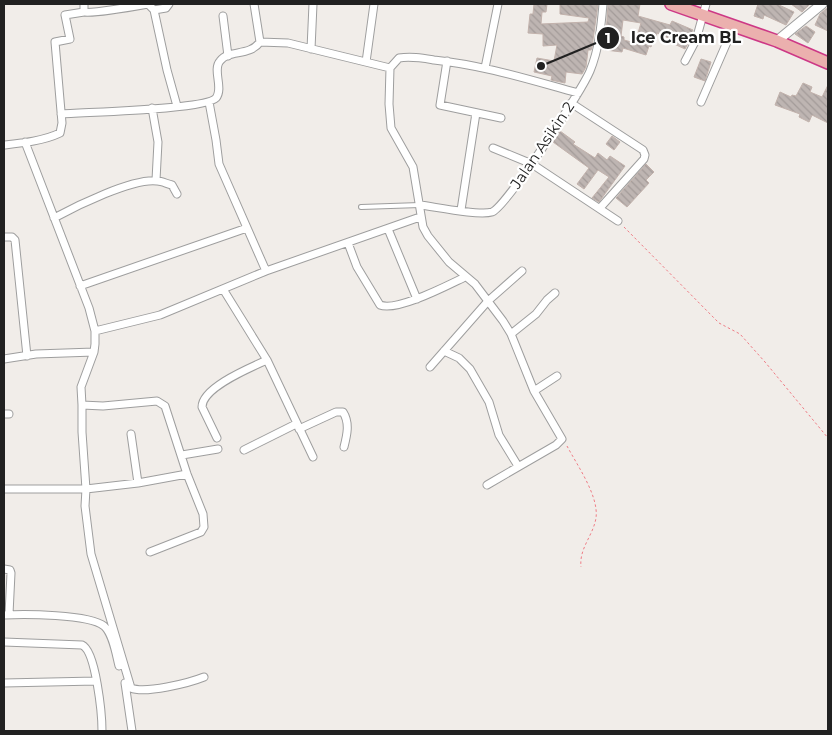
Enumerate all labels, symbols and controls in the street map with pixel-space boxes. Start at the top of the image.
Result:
callout: Ice Cream BL [596,22,751,53]
text: 1 [605,28,611,47]
text: Ice Cream BL [631,28,742,47]
street label: Jalan Asikin 2 [505,98,578,193]

